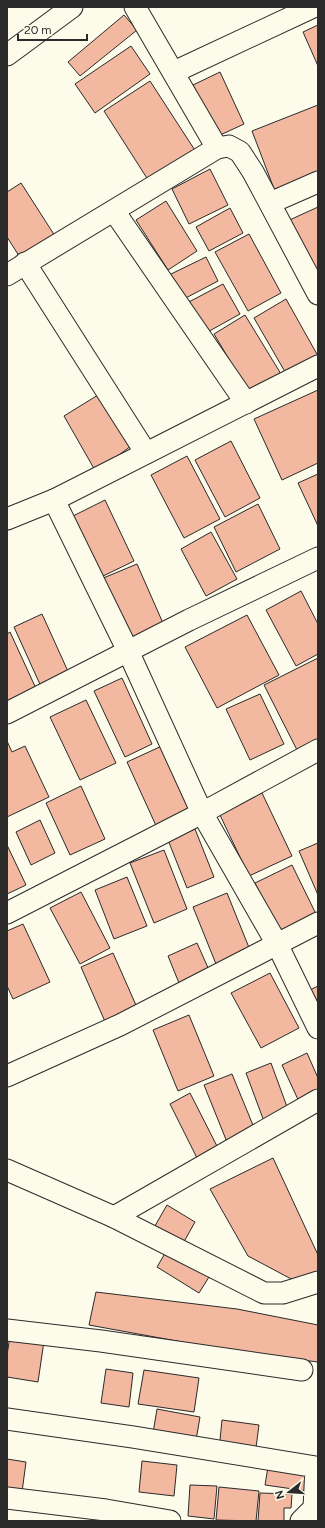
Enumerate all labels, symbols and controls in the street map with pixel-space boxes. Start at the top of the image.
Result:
scale bar [18,16,87,42]
text: 20 m [24,23,52,37]
north arrow [269,1472,309,1512]
text: N [272,1489,287,1501]

